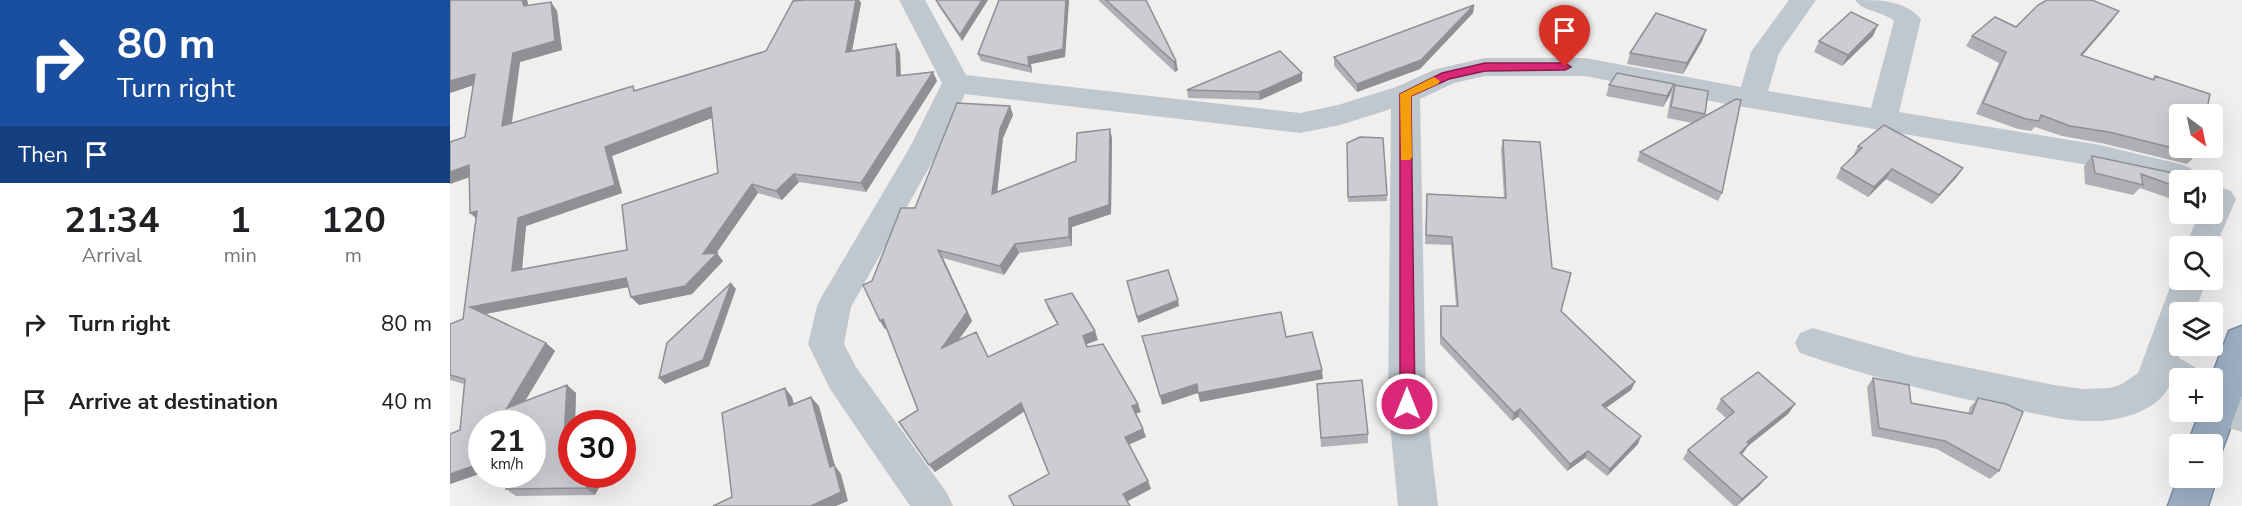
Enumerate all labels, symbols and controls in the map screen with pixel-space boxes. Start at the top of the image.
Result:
pin [1539,5,1590,67]
icon: arrive [1548,14,1581,47]
text: 80 m [117,16,216,73]
icon: right [18,24,96,102]
text: Turn right [117,70,235,107]
north arrow [2169,104,2223,158]
map controls [2169,104,2223,488]
icon: arrive [80,138,113,171]
text: Then [18,140,68,170]
button: sound [2169,170,2223,224]
text: 21:34 [64,196,160,245]
text: 1 [229,196,251,245]
text: 120 [321,196,386,245]
button: search [2169,236,2223,290]
text: Arrival [82,242,142,269]
text: min [224,242,257,269]
text: m [345,242,362,269]
button: layers [2169,302,2223,356]
icon: right [18,308,51,341]
text: Turn right [69,309,170,339]
text: 80 m [381,309,432,339]
button: + [2169,368,2223,422]
position arrow [1375,372,1439,436]
icon: arrive [18,386,51,419]
text: Arrive at destination [69,387,278,417]
text: 40 m [381,387,432,417]
speed limit sign: 30 [558,410,636,488]
text: 21 [489,421,525,462]
button: − [2169,434,2223,488]
text: km/h [490,454,524,474]

